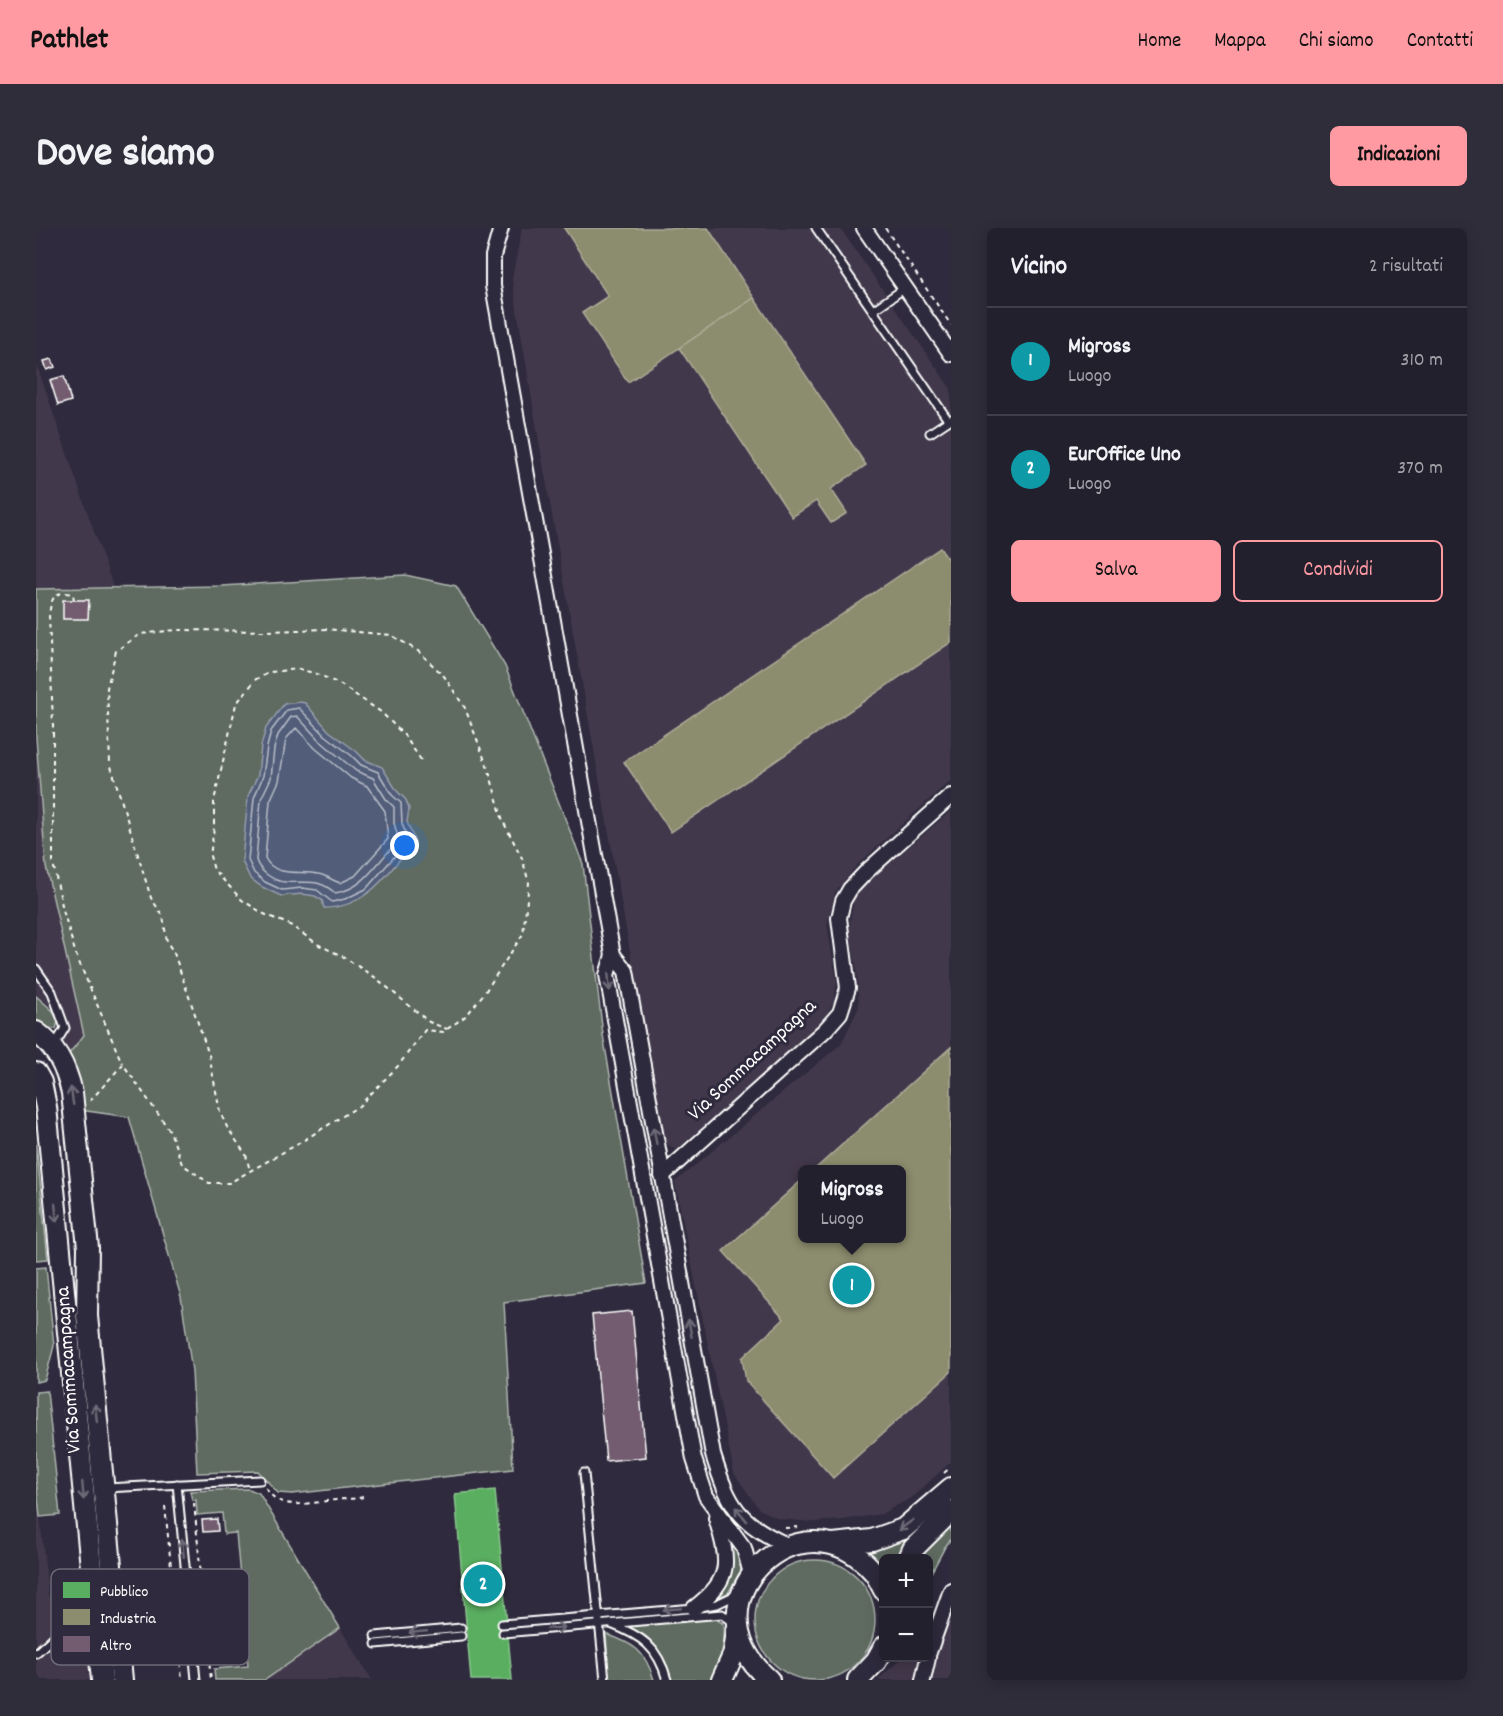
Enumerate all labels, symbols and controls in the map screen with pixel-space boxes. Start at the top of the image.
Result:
text: Pathlet [30,22,108,62]
text: Home [1138,27,1181,57]
text: Mappa [1214,27,1266,57]
text: Chi siamo [1299,27,1374,57]
text: Contatti [1407,27,1473,57]
text: Dove siamo [36,126,215,186]
button: Indicazioni [1330,126,1467,186]
text: Vicino [1011,249,1067,286]
text: 2 risultati [1369,253,1443,281]
text: Migross [1068,332,1131,363]
text: 1 [1028,347,1033,375]
text: 310 m [1401,347,1443,375]
text: Luogo [1068,363,1111,391]
text: EurOffice Uno [1068,440,1181,471]
text: 2 [1026,455,1035,483]
text: 370 m [1397,455,1443,483]
text: Luogo [1068,471,1111,499]
button: Salva [1011,540,1221,602]
button: Condividi [1233,540,1443,602]
your location [390,831,419,860]
one-way arrow [604,971,615,991]
street label: Via Sommacampagna [682,992,825,1129]
one-way arrow [67,1087,78,1107]
one-way arrow [649,1127,660,1147]
popup [798,1165,906,1243]
text: Migross [820,1175,884,1206]
one-way arrow [51,1203,62,1223]
text: Luogo [820,1206,864,1234]
pin: 1 [832,1262,872,1308]
street label: Via Sommacampagna [49,1285,91,1454]
one-way arrow [684,1319,695,1338]
one-way arrow [90,1403,101,1423]
one-way arrow [78,1481,89,1501]
one-way arrow [734,1507,748,1522]
one-way arrow [898,1519,914,1531]
one-way arrow [178,1539,189,1559]
map controls [879,1554,933,1662]
button: + [879,1554,933,1608]
pin: 2 [464,1562,502,1606]
legend [51,1569,249,1665]
text: Pubblico [100,1581,148,1604]
one-way arrow [663,1604,683,1615]
text: Industria [100,1608,156,1631]
button: − [879,1608,933,1662]
one-way arrow [545,1622,565,1633]
one-way arrow [409,1627,429,1638]
text: Altro [100,1635,132,1658]

